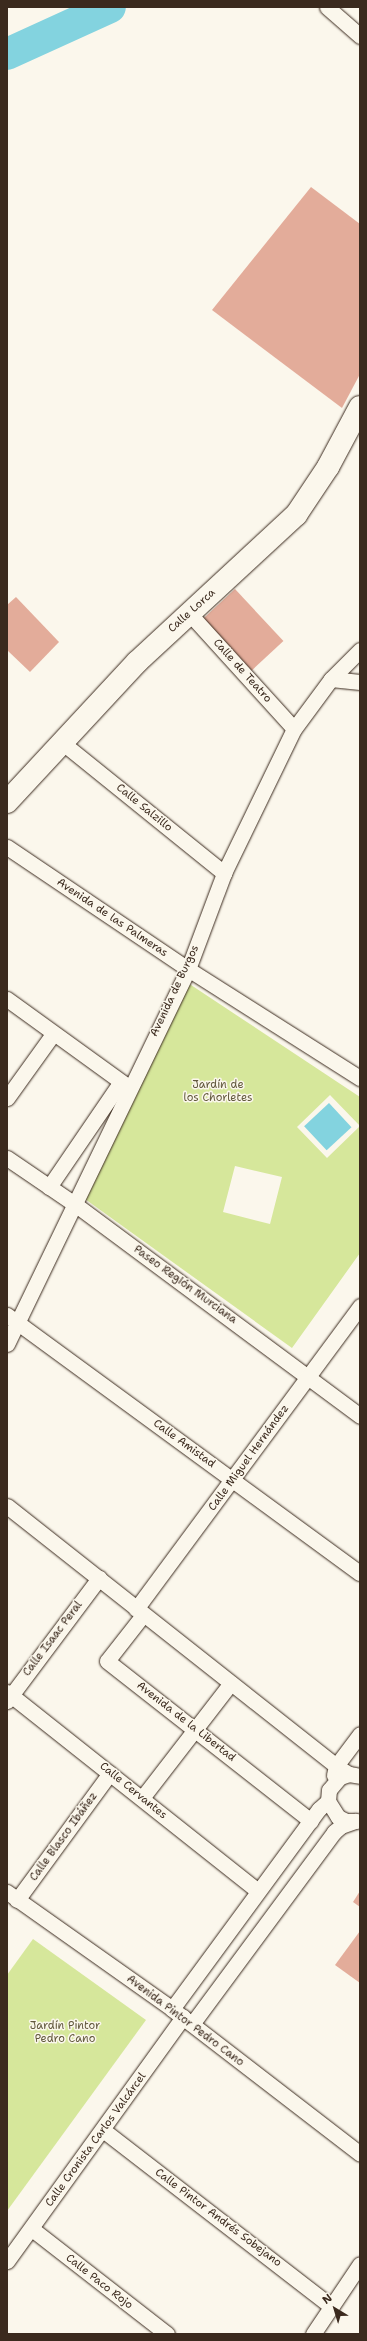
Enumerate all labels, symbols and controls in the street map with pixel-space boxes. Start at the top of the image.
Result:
street label: Calle Lorca [166,586,218,636]
street label: Calle de Teatro [210,637,274,705]
street label: Calle Salzillo [113,781,175,835]
street label: Avenida de las Palmeras [54,876,170,960]
street label: Avenida de Burgos [148,943,202,1039]
park label: Jardín de los Chorletes [184,1079,252,1105]
street label: Paseo Región Murciana [131,1243,239,1327]
street label: Calle Miguel Hernández [206,1402,292,1514]
street label: Calle Amistad [150,1417,218,1471]
street label: Calle Isaac Peral [21,1599,85,1679]
street label: Avenida de la Libertad [134,1679,238,1765]
street label: Calle Cervantes [97,1760,169,1822]
street label: Calle Blasco Ibáñez [27,1790,101,1884]
street label: Avenida Pintor Pedro Cano [124,1973,246,2069]
park label: Jardín Pintor Pedro Cano [30,2020,100,2046]
street label: Calle Cronista Carlos Valcárcel [43,2070,149,2210]
street label: Calle Pintor Andrés Sobejano [152,2166,284,2270]
street label: Calle Paco Rojo [63,2252,135,2312]
north arrow [315,2289,355,2329]
text: N [319,2291,335,2308]

